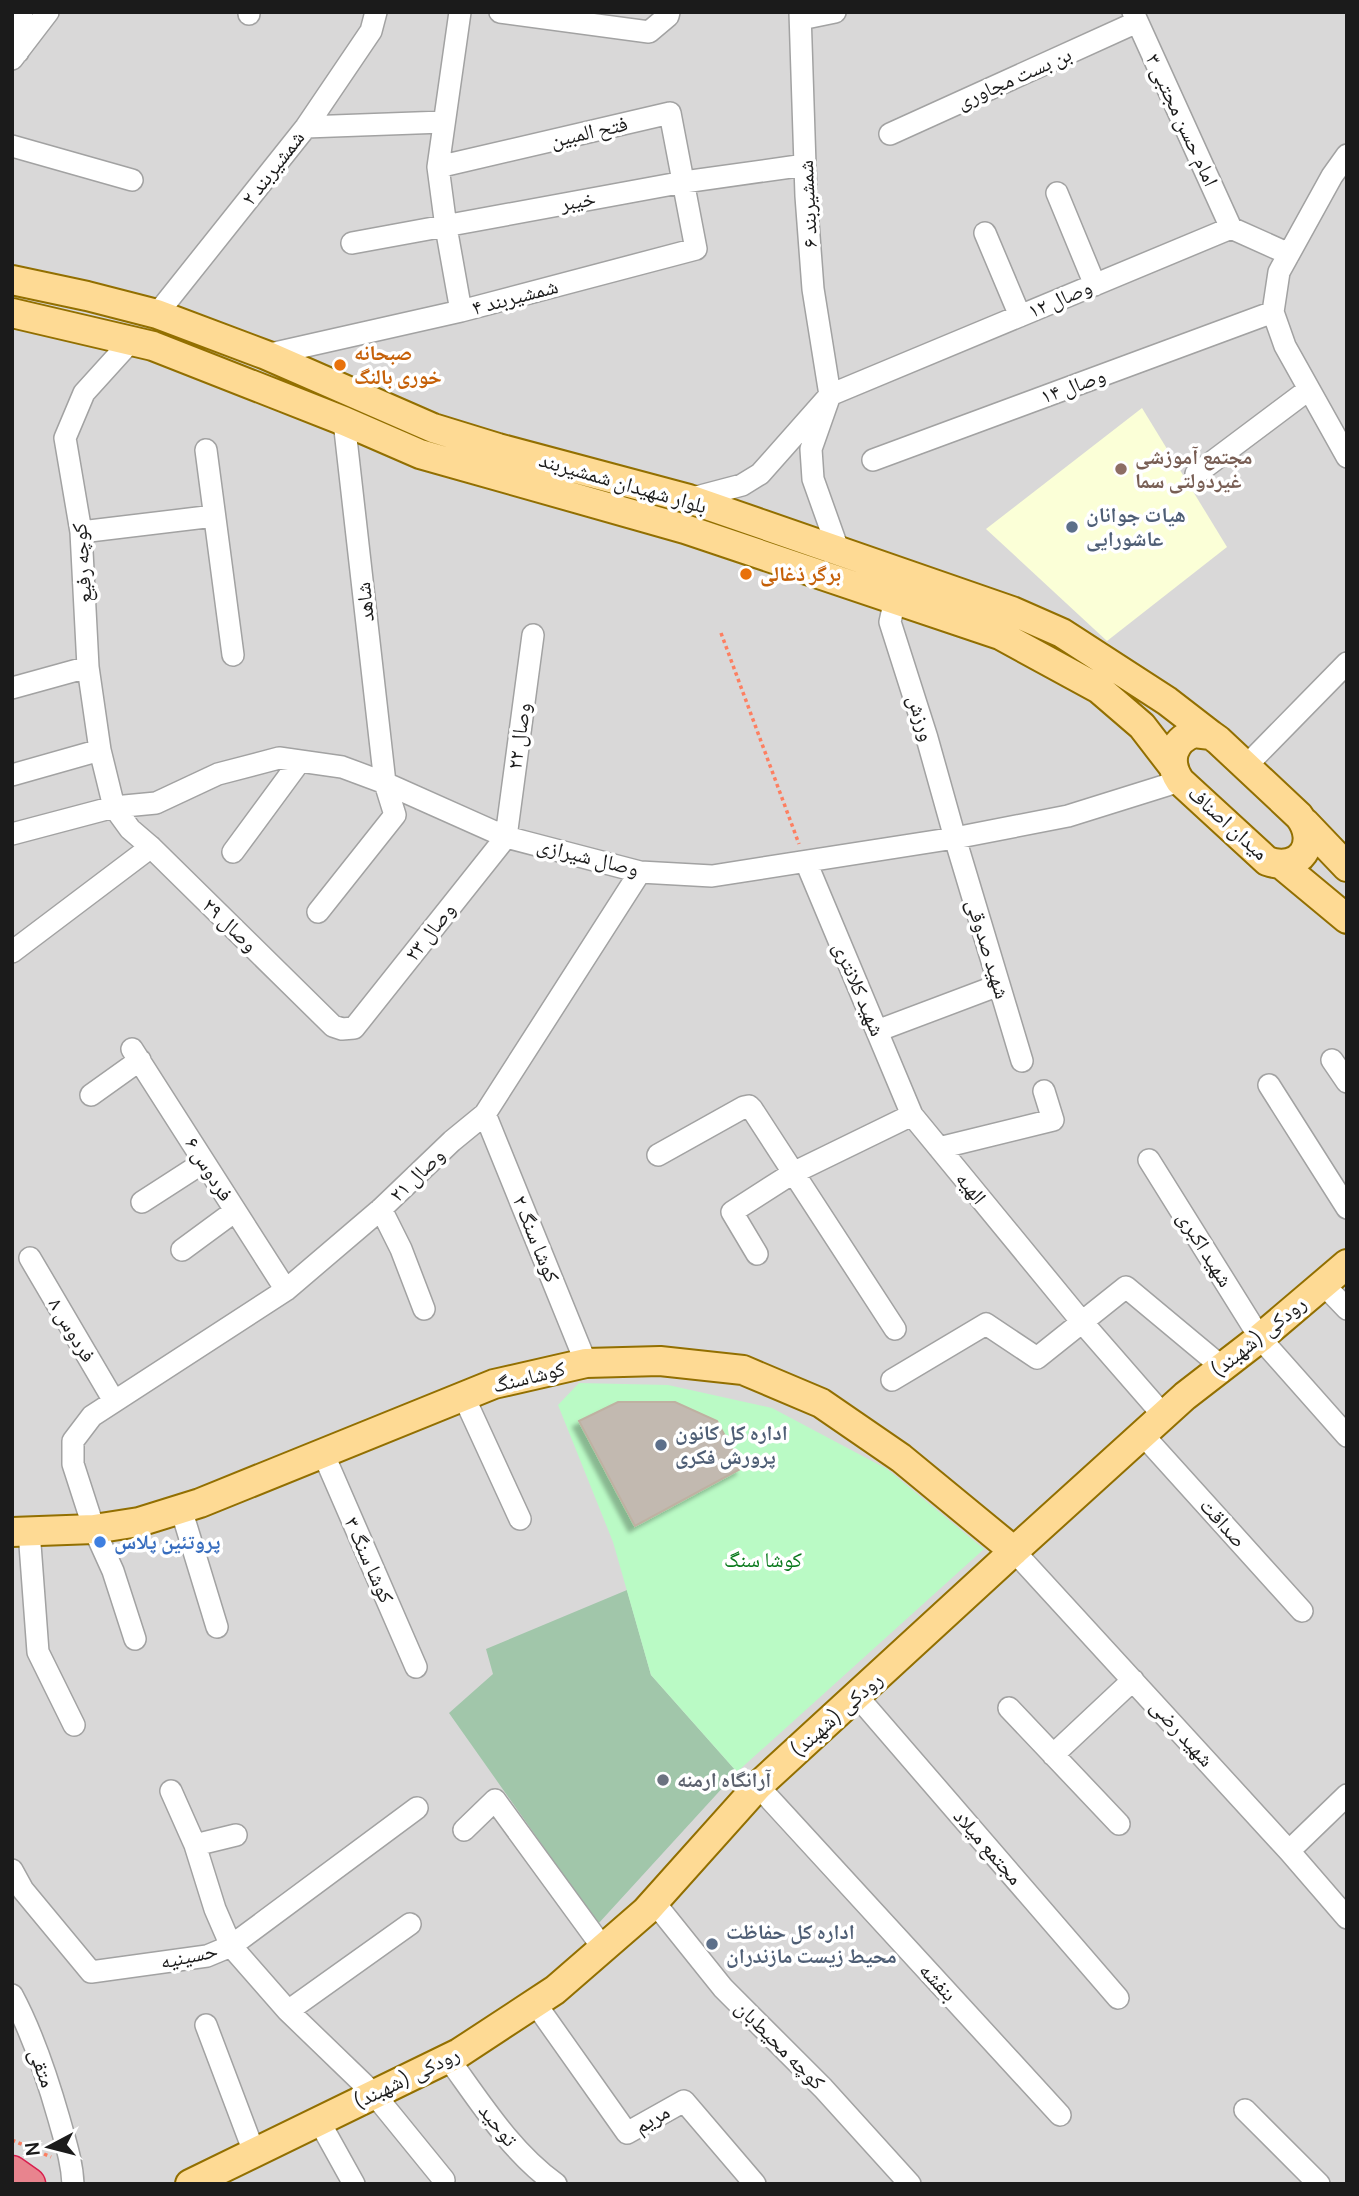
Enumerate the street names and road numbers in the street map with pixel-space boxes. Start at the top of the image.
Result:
street label: بن بست مجاوری [952,39,1076,115]
street label: امام حسن مجتبی ۳ [1139,49,1226,191]
street label: فتح المبین [547,109,630,154]
street label: شمشیربند ۲ [234,124,310,211]
street label: شمشیربند ۶ [791,159,823,249]
street label: خیبر [557,183,598,217]
street label: شمشیربند ۴ [469,271,561,321]
street label: وصال ۱۲ [1023,272,1096,324]
street label: وصال ۱۴ [1036,360,1109,410]
street label: بلوار شهیدان شمشیربند [536,445,710,519]
street label: کوچه رفیع [64,522,98,604]
street label: شاهد [348,581,380,623]
street label: ورزش [902,691,942,744]
street label: وصال ۲۲ [499,701,537,771]
street label: میدان اصناف [1182,779,1275,866]
street label: وصال شیرازی [534,830,642,882]
street label: وصال ۲۹ [197,891,265,958]
street label: شهید صدوقی [960,895,1017,1002]
street label: وصال ۲۳ [397,896,461,966]
street label: شهید کلانتری [828,937,892,1040]
street label: فردوس ۶ [179,1131,240,1206]
street label: وصال ۲۱ [382,1141,450,1208]
street label: الهیه [950,1165,994,1210]
street label: کوشا سنگ ۲ [507,1191,567,1287]
street label: شهید اکبری [1171,1205,1240,1292]
street label: رودکی (شهبند) [1204,1289,1311,1384]
street label: فردوس ۸ [43,1292,103,1367]
street label: کوشاسنگ [490,1353,568,1399]
street label: صداقت [1194,1492,1253,1553]
street label: کوشا سنگ ۳ [338,1512,401,1607]
street label: رودکی (شهبند) [783,1665,888,1763]
street label: شهید رضی [1145,1692,1221,1772]
street label: مجتمع میلاد [948,1802,1030,1890]
street label: حسینیه [157,1935,220,1975]
street label: بنفشه [914,1956,964,2007]
street label: کوچه محیط‌بان [730,1993,832,2096]
street label: رودکی (شهبند) [347,2039,464,2115]
street label: متقی [23,2044,63,2091]
street label: توحید [473,2097,525,2152]
street label: مریم [629,2097,675,2140]

